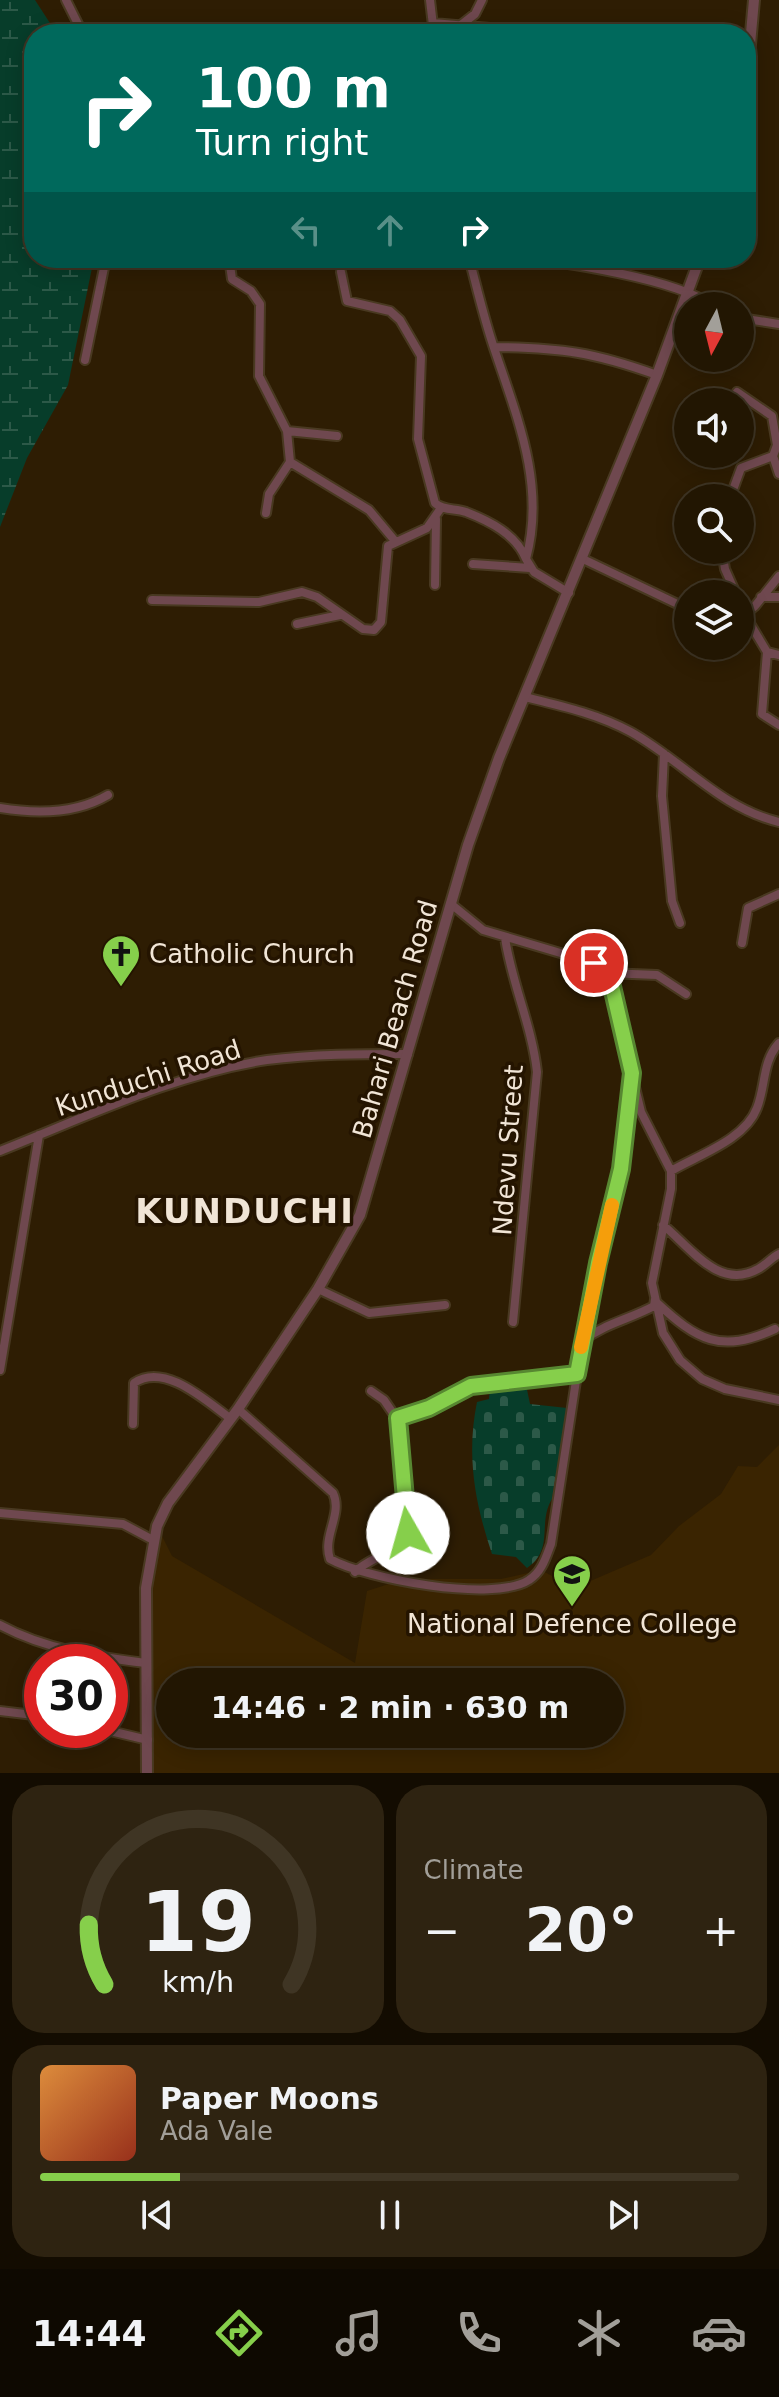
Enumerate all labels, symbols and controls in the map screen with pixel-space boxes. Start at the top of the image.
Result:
text: 100 m [196,55,391,120]
icon: right [64,56,168,160]
text: Turn right [196,122,368,163]
icon: left [284,208,328,252]
icon: ahead [368,208,412,252]
icon: right [452,208,496,252]
north arrow [674,292,754,372]
map controls [674,292,754,660]
button: sound [674,388,754,468]
button: search [674,484,754,564]
button: layers [674,580,754,660]
street label: Bahari Beach Road [347,896,443,1142]
pin [560,929,628,997]
church icon: Catholic Church [100,933,142,988]
place label: Catholic Church [149,939,355,969]
icon: arrive [572,941,616,985]
street label: Kunduchi Road [51,1034,245,1122]
street label: Ndevu Street [487,1064,529,1236]
district label: KUNDUCHI [135,1191,355,1231]
position arrow [366,1491,450,1575]
school or university icon: National Defence College [551,1553,593,1608]
place label: National Defence College [407,1609,737,1639]
speed limit sign: 30 [24,1644,128,1748]
text: 14:46 · 2 min · 630 m [211,1690,569,1725]
text: Climate [424,1855,524,1885]
text: 19 [140,1874,256,1971]
text: 20° [525,1895,638,1965]
text: − [424,1905,460,1956]
text: + [702,1905,739,1956]
text: km/h [162,1965,234,1999]
text: Paper Moons [160,2081,379,2116]
text: Ada Vale [160,2116,273,2146]
icon: previous [135,2193,179,2237]
icon: pause [368,2193,412,2237]
icon: next [601,2193,645,2237]
icon: directions [211,2305,267,2361]
icon: music [331,2305,387,2361]
icon: phone [451,2305,507,2361]
icon: climate [571,2305,627,2361]
icon: car [691,2305,747,2361]
text: 14:44 [32,2313,147,2354]

